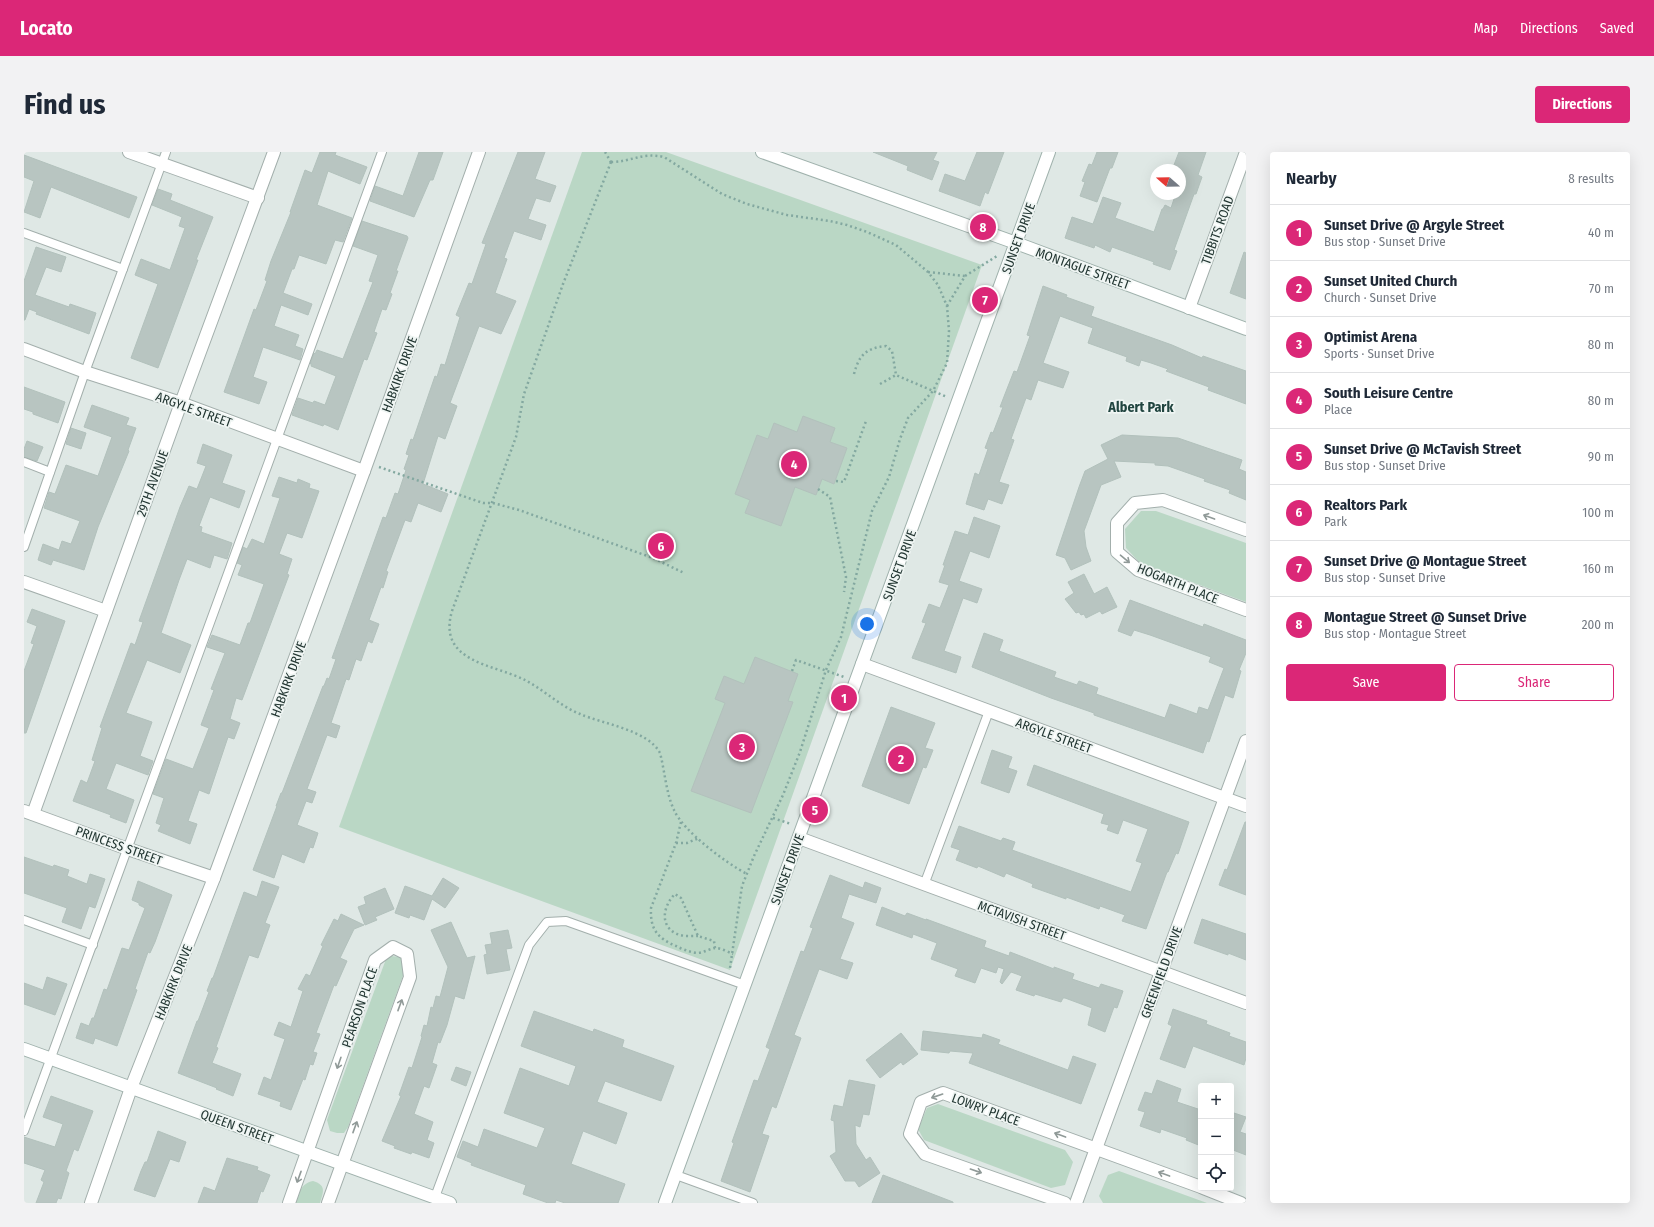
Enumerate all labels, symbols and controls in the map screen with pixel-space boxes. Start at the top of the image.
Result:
text: Locato [20,17,73,40]
text: Map [1474,20,1498,37]
text: Directions [1520,20,1578,37]
text: Saved [1600,20,1634,37]
button: Directions [1535,86,1630,123]
text: Find us [24,88,106,121]
north arrow [1150,164,1186,200]
text: Nearby [1286,168,1337,189]
text: 8 results [1568,171,1614,186]
street label: TIBBITS ROAD [1198,194,1237,266]
street label: SUNSET DRIVE [999,201,1038,276]
pin: 8 [970,212,996,242]
text: Sunset Drive @ Argyle Street [1324,216,1504,234]
text: 1 [1296,225,1302,240]
text: 40 m [1588,225,1614,240]
text: Bus stop · Sunset Drive [1324,234,1446,249]
street label: MONTAGUE STREET [1034,244,1132,292]
text: Sunset United Church [1324,272,1457,290]
text: 2 [1296,281,1302,296]
text: 70 m [1589,281,1614,296]
pin: 7 [972,285,998,315]
text: Church · Sunset Drive [1324,290,1436,305]
text: Optimist Arena [1324,328,1417,346]
street label: HABKIRK DRIVE [379,334,420,414]
text: 3 [1296,337,1302,352]
text: 80 m [1588,337,1614,352]
text: Sports · Sunset Drive [1324,346,1434,361]
text: South Leisure Centre [1324,384,1453,402]
street label: ARGYLE STREET [154,389,234,430]
text: 4 [1296,393,1302,408]
text: 80 m [1588,393,1614,408]
district label: Albert Park [1107,399,1174,416]
text: Place [1324,402,1352,417]
text: Sunset Drive @ McTavish Street [1324,440,1521,458]
street label: 29TH AVENUE [134,448,171,518]
pin: 4 [781,449,807,479]
text: 5 [1296,449,1302,464]
text: 90 m [1588,449,1614,464]
text: Bus stop · Sunset Drive [1324,458,1446,473]
text: Realtors Park [1324,496,1407,514]
text: 6 [1296,505,1302,520]
text: 100 m [1582,505,1614,520]
one-way arrow [1204,512,1216,520]
text: Park [1324,514,1347,529]
street label: SUNSET DRIVE [880,528,919,603]
pin: 6 [648,531,674,561]
text: Sunset Drive @ Montague Street [1324,552,1527,570]
one-way arrow [1120,554,1130,563]
street label: HOGARTH PLACE [1135,560,1221,607]
text: 7 [1296,561,1302,576]
text: 160 m [1583,561,1614,576]
text: Bus stop · Sunset Drive [1324,570,1446,585]
text: Montague Street @ Sunset Drive [1324,608,1527,626]
your location [857,614,877,634]
text: 8 [1296,617,1302,632]
text: 200 m [1582,617,1614,632]
text: Bus stop · Montague Street [1324,626,1466,641]
street label: HABKIRK DRIVE [268,639,309,719]
button: Save [1286,664,1446,701]
button: Share [1454,664,1614,701]
pin: 1 [831,683,857,713]
street label: ARGYLE STREET [1014,715,1094,756]
pin: 3 [729,732,755,762]
pin: 2 [888,744,914,774]
pin: 5 [802,795,828,825]
street label: PRINCESS STREET [73,823,164,868]
street label: SUNSET DRIVE [768,832,807,907]
street label: MCTAVISH STREET [976,898,1068,943]
street label: GREENFIELD DRIVE [1138,924,1185,1020]
street label: HABKIRK DRIVE [152,942,195,1022]
street label: PEARSON PLACE [339,965,380,1049]
one-way arrow [397,999,404,1012]
one-way arrow [335,1057,342,1070]
map controls [1198,1083,1234,1191]
button: + [1198,1083,1234,1119]
street label: LOWRY PLACE [950,1090,1022,1129]
one-way arrow [931,1093,944,1100]
street label: QUEEN STREET [198,1106,275,1147]
button: − [1198,1119,1234,1155]
one-way arrow [352,1122,360,1134]
one-way arrow [1053,1131,1066,1138]
button: locate [1198,1155,1234,1191]
one-way arrow [969,1168,981,1176]
one-way arrow [1159,1169,1171,1177]
one-way arrow [294,1171,302,1183]

